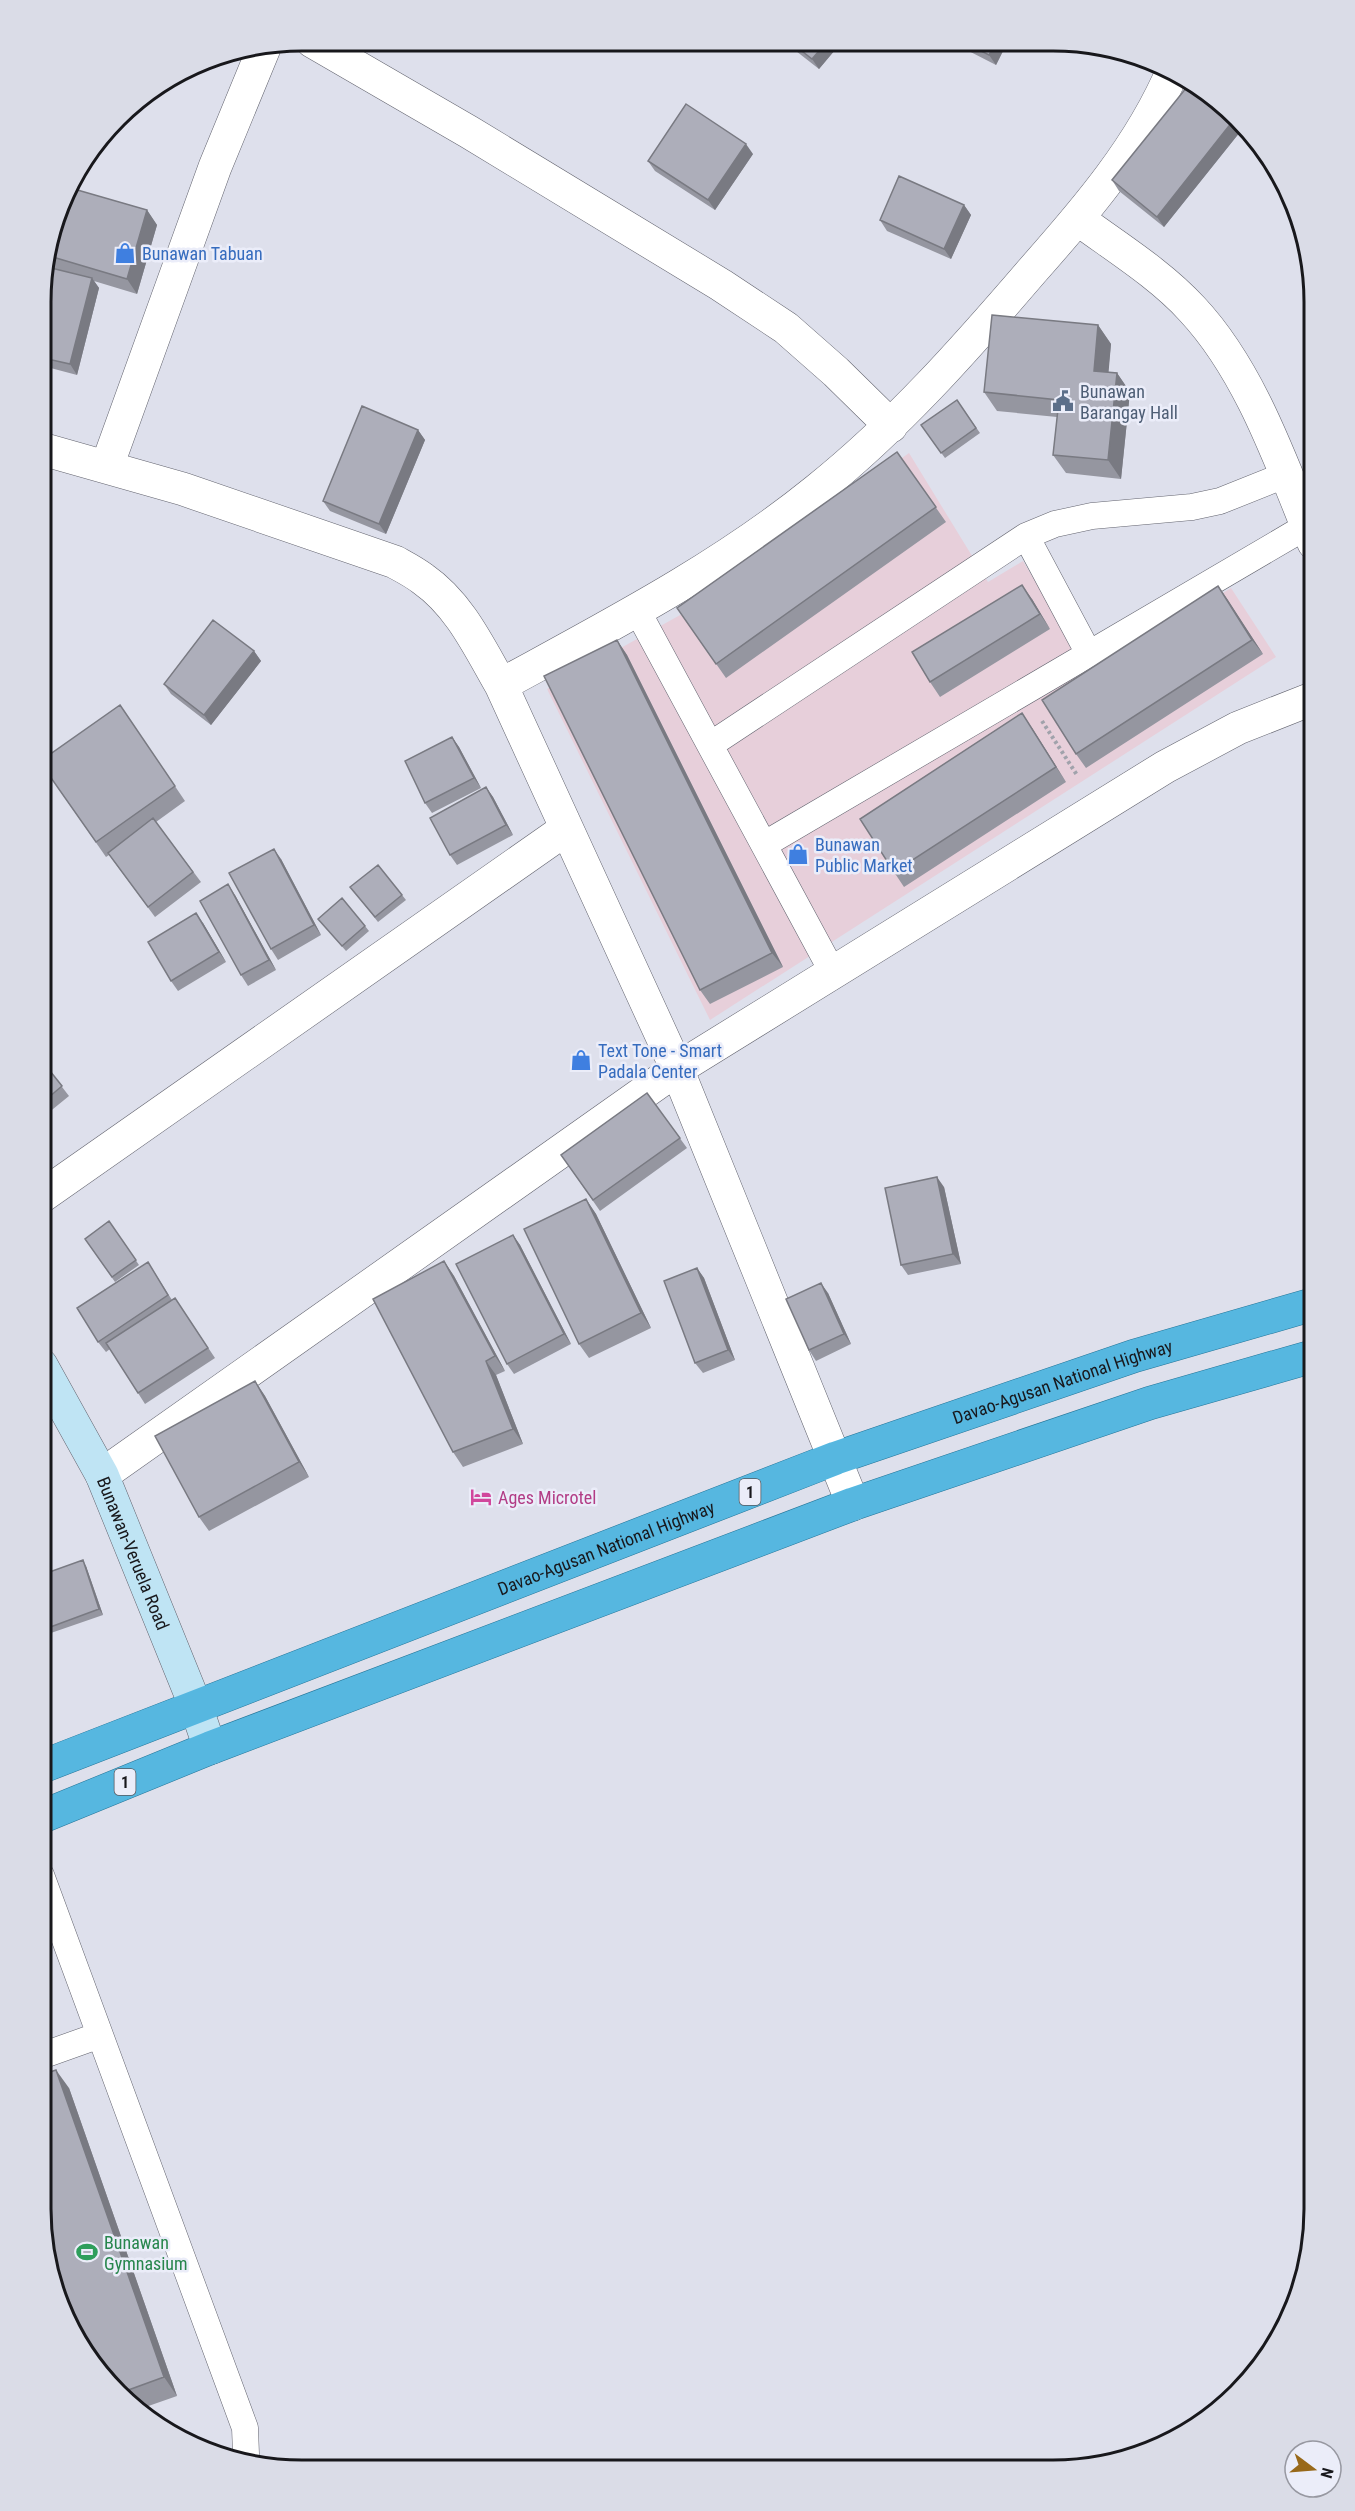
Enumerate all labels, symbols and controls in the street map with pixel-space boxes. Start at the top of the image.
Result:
shop icon: Bunawan Tabuan [113,241,137,265]
place label: Bunawan Tabuan [142,243,263,264]
place label: Bunawan Barangay Hall [1080,381,1178,423]
public building icon: Bunawan Barangay Hall [1051,389,1075,413]
place label: Bunawan Public Market [815,834,913,876]
shop icon: Bunawan Public Market [786,842,810,866]
place label: Text Tone - Smart Padala Center [598,1040,722,1082]
shop icon: Text Tone - Smart Padala Center [569,1048,593,1072]
street label: Davao-Agusan National Highway [950,1335,1175,1428]
street label: Bunawan-Veruela Road [93,1473,174,1633]
road number: 1 [740,1479,760,1505]
hotel icon: Ages Microtel [469,1485,493,1509]
place label: Ages Microtel [498,1487,596,1508]
street label: Davao-Agusan National Highway [495,1496,718,1599]
road number: 1 [114,1769,136,1795]
place label: Bunawan Gymnasium [104,2232,188,2274]
sports icon: Bunawan Gymnasium [75,2240,99,2264]
north arrow [1283,2439,1343,2499]
text: N [1316,2466,1337,2480]

